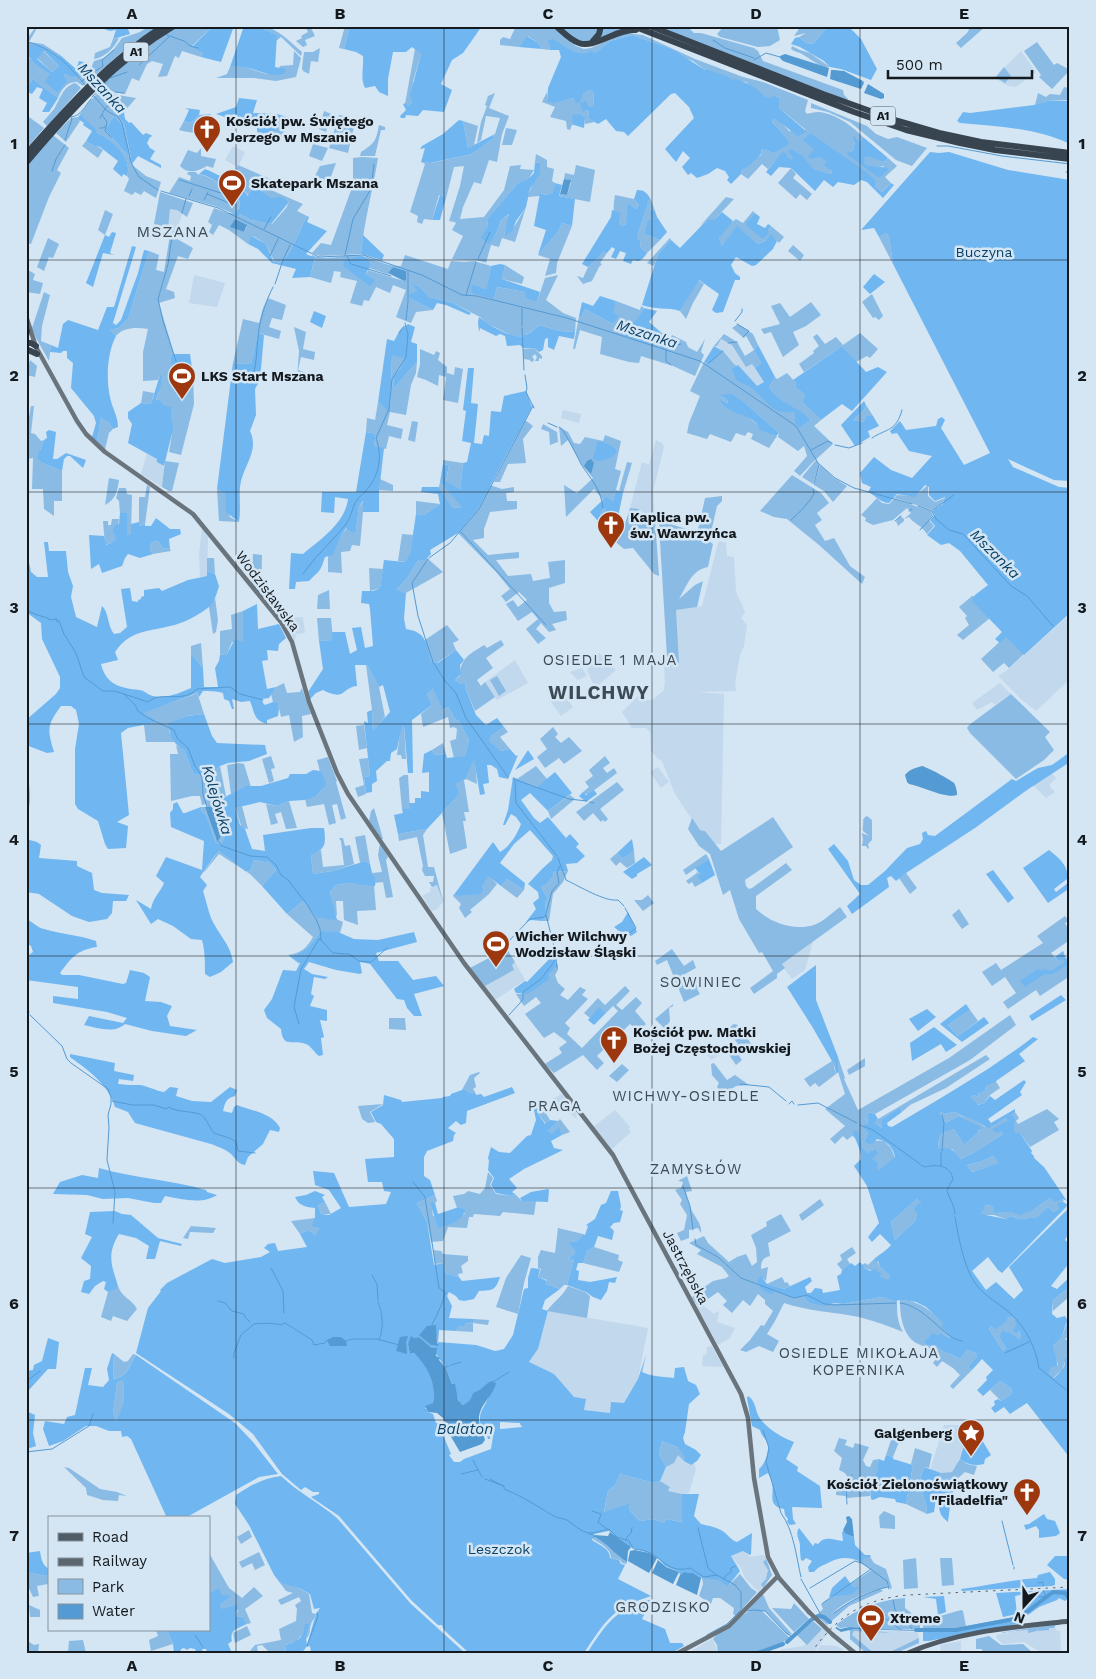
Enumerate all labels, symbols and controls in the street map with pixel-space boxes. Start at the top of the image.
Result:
text: A [127,4,138,23]
text: B [335,4,346,23]
text: C [543,4,554,23]
text: D [750,4,762,23]
text: E [959,4,969,23]
road number: A1 [124,42,148,62]
scale bar [888,48,1032,80]
text: 500 m [896,56,943,74]
water label: Mszanka [74,59,130,117]
road number: A1 [870,106,896,125]
place label: Kościół pw. Świętego Jerzego w Mszanie [226,113,374,145]
church icon: Kościół pw. Świętego Jerzego w Mszanie [192,114,222,153]
text: 1 [11,134,17,153]
text: 1 [1079,134,1085,153]
sports icon: Skatepark Mszana [217,168,247,207]
place label: Skatepark Mszana [251,175,379,191]
district label: MSZANA [137,222,209,241]
park label: Buczyna [956,244,1013,260]
water label: Mszanka [614,316,680,352]
sports icon: LKS Start Mszana [167,361,197,400]
text: 2 [9,366,19,385]
text: 2 [1077,366,1087,385]
place label: LKS Start Mszana [201,368,324,384]
place label: Kaplica pw. św. Wawrzyńca [630,509,737,541]
church icon: Kaplica pw. św. Wawrzyńca [596,510,626,549]
water label: Mszanka [966,525,1024,583]
street label: Wodzisławska [233,548,303,634]
text: 3 [9,598,19,617]
text: 3 [1077,598,1087,617]
district label: OSIEDLE 1 MAJA [543,651,677,669]
district label: WILCHWY [548,681,650,704]
water label: Kolejówka [198,763,236,837]
text: 4 [9,830,19,849]
text: 4 [1077,830,1087,849]
place label: Wicher Wilchwy Wodzisław Śląski [515,928,636,960]
sports icon: Wicher Wilchwy Wodzisław Śląski [481,929,511,968]
district label: SOWINIEC [660,973,742,991]
place label: Kościół pw. Matki Bożej Częstochowskiej [633,1024,791,1056]
church icon: Kościół pw. Matki Bożej Częstochowskiej [599,1025,629,1064]
text: 5 [9,1062,19,1081]
text: 5 [1077,1062,1087,1081]
district label: WICHWY-OSIEDLE [612,1087,760,1105]
district label: PRAGA [528,1097,582,1115]
district label: ZAMYSŁÓW [650,1159,742,1178]
street label: Jastrzębska [660,1227,712,1307]
text: 6 [9,1294,19,1313]
text: 6 [1077,1294,1087,1313]
district label: OSIEDLE MIKOŁAJA KOPERNIKA [779,1344,939,1379]
place icon: Galgenberg [956,1418,986,1457]
water label: Balaton [437,1420,493,1438]
place label: Galgenberg [874,1425,952,1441]
place label: Kościół Zielonoświątkowy "Filadelfia" [827,1476,1008,1508]
church icon: Kościół Zielonoświątkowy "Filadelfia" [1012,1477,1042,1516]
legend [48,1516,210,1632]
text: 7 [9,1526,19,1545]
text: 7 [1077,1526,1087,1545]
text: Road [92,1528,129,1546]
park label: Leszczok [468,1541,530,1557]
text: Railway [92,1552,147,1570]
text: Park [92,1578,125,1596]
north arrow [998,1582,1048,1632]
district label: GRODZISKO [615,1598,711,1616]
text: Water [92,1602,135,1620]
sports icon: Xtreme [856,1603,886,1642]
text: N [1012,1609,1027,1627]
place label: Xtreme [890,1610,941,1626]
text: A [127,1656,138,1675]
text: B [335,1656,346,1675]
text: C [543,1656,554,1675]
text: D [750,1656,762,1675]
text: E [959,1656,969,1675]

